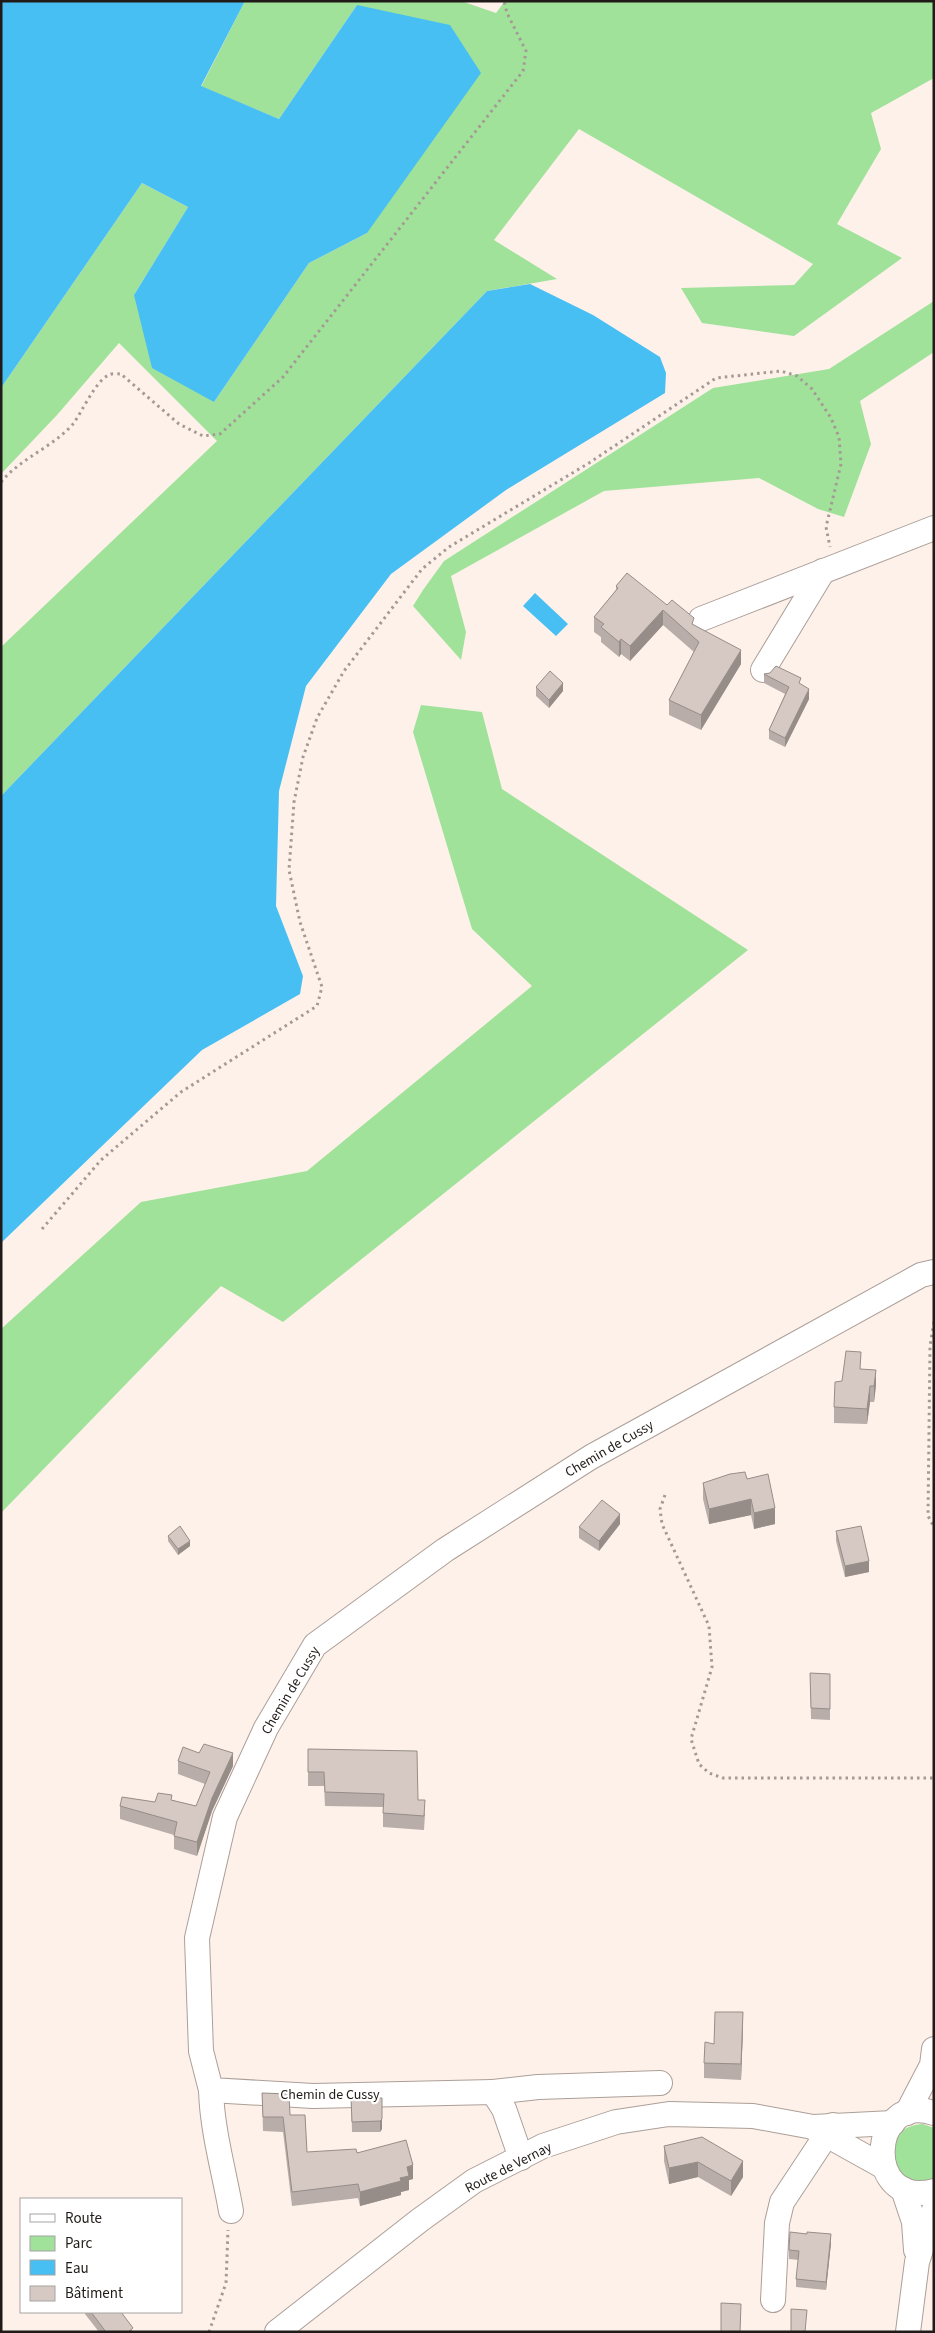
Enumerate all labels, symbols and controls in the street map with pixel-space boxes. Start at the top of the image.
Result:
street label: Chemin de Cussy [561,1415,658,1482]
street label: Chemin de Cussy [257,1642,325,1738]
street label: Chemin de Cussy [280,2085,380,2105]
street label: Route de Vernay [462,2137,556,2198]
legend [20,2198,182,2313]
text: Route [65,2208,102,2229]
text: Parc [65,2233,92,2254]
text: Eau [65,2258,89,2279]
text: Bâtiment [65,2283,123,2304]

